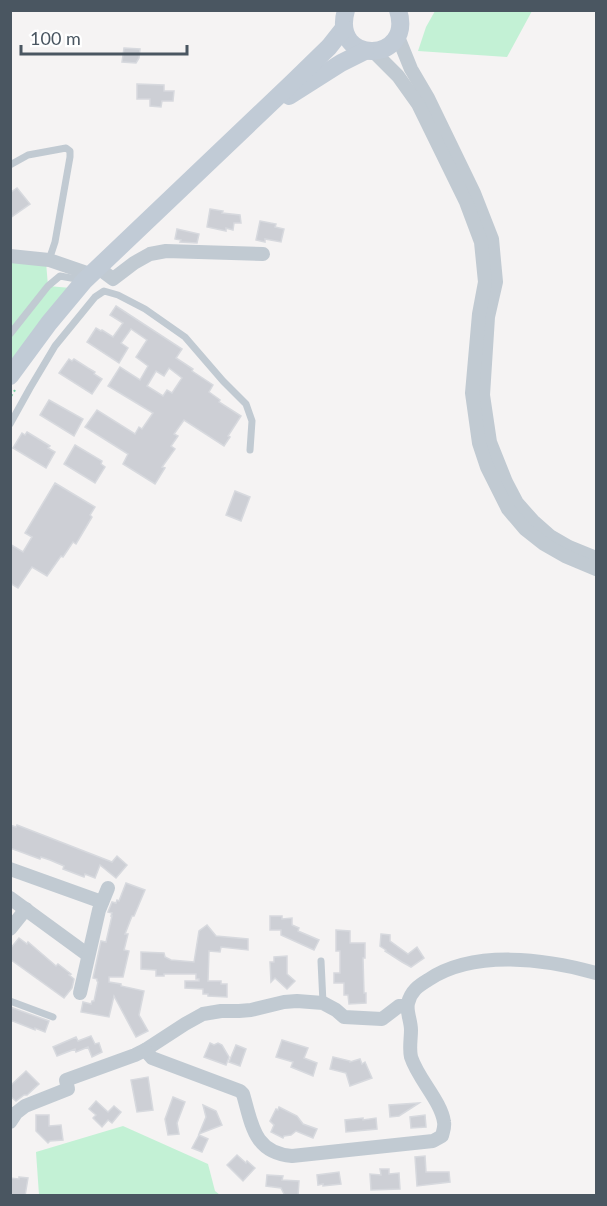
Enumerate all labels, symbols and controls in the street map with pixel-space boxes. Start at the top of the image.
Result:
scale bar [21,18,188,56]
text: 100 m [30,27,81,49]

